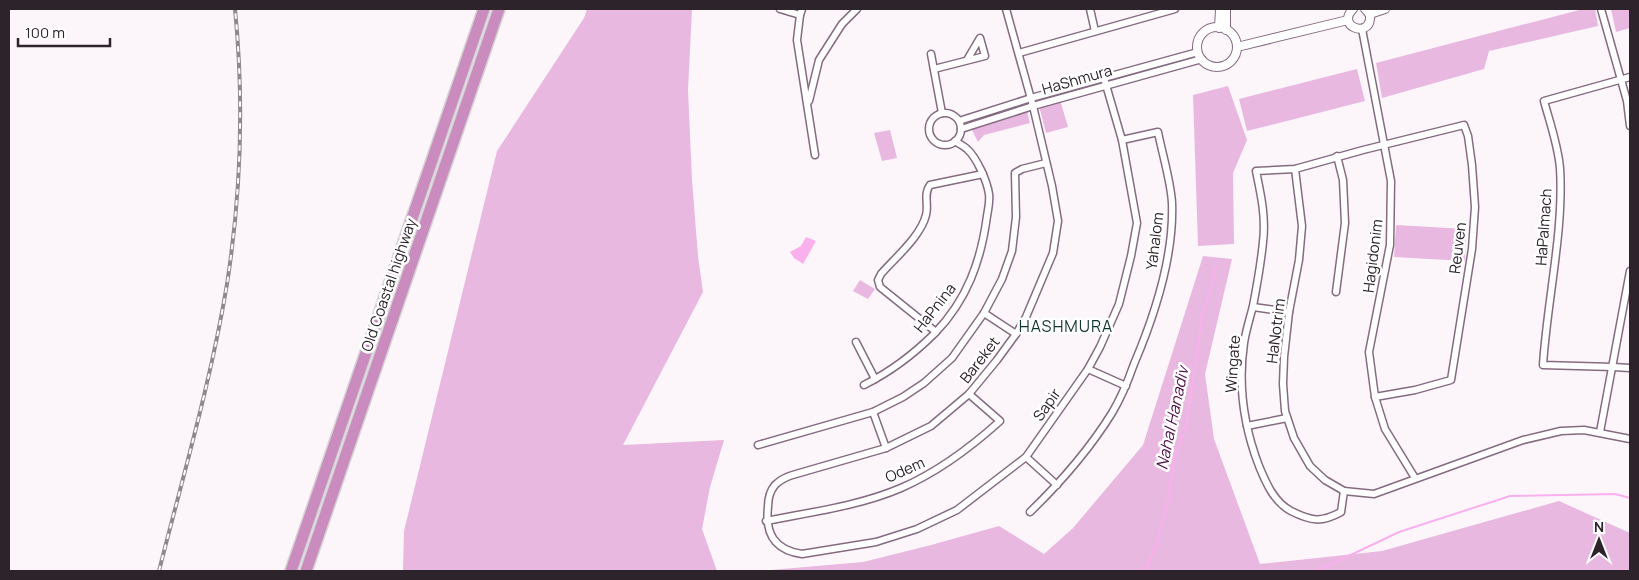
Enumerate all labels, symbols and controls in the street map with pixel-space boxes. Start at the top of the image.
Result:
scale bar [18,15,110,47]
text: 100 m [25,22,65,43]
street label: HaShmura [1039,60,1114,100]
street label: HaPalmach [1530,188,1557,266]
street label: Yahalom [1141,211,1168,271]
street label: Old Coastal highway [356,215,421,354]
street label: Hagidonim [1358,218,1387,294]
street label: Reuven [1444,221,1471,275]
street label: HaPnina [909,279,961,337]
street label: HaNotrim [1261,297,1290,365]
district label: HASHMURA [1019,315,1113,337]
street label: Bareket [955,332,1004,387]
street label: Wingate [1220,334,1245,394]
water label: Nahal Hanadiv [1150,363,1194,472]
street label: Sapir [1028,384,1066,425]
street label: Odem [882,452,928,487]
north arrow [1574,515,1624,565]
text: N [1594,517,1604,536]

